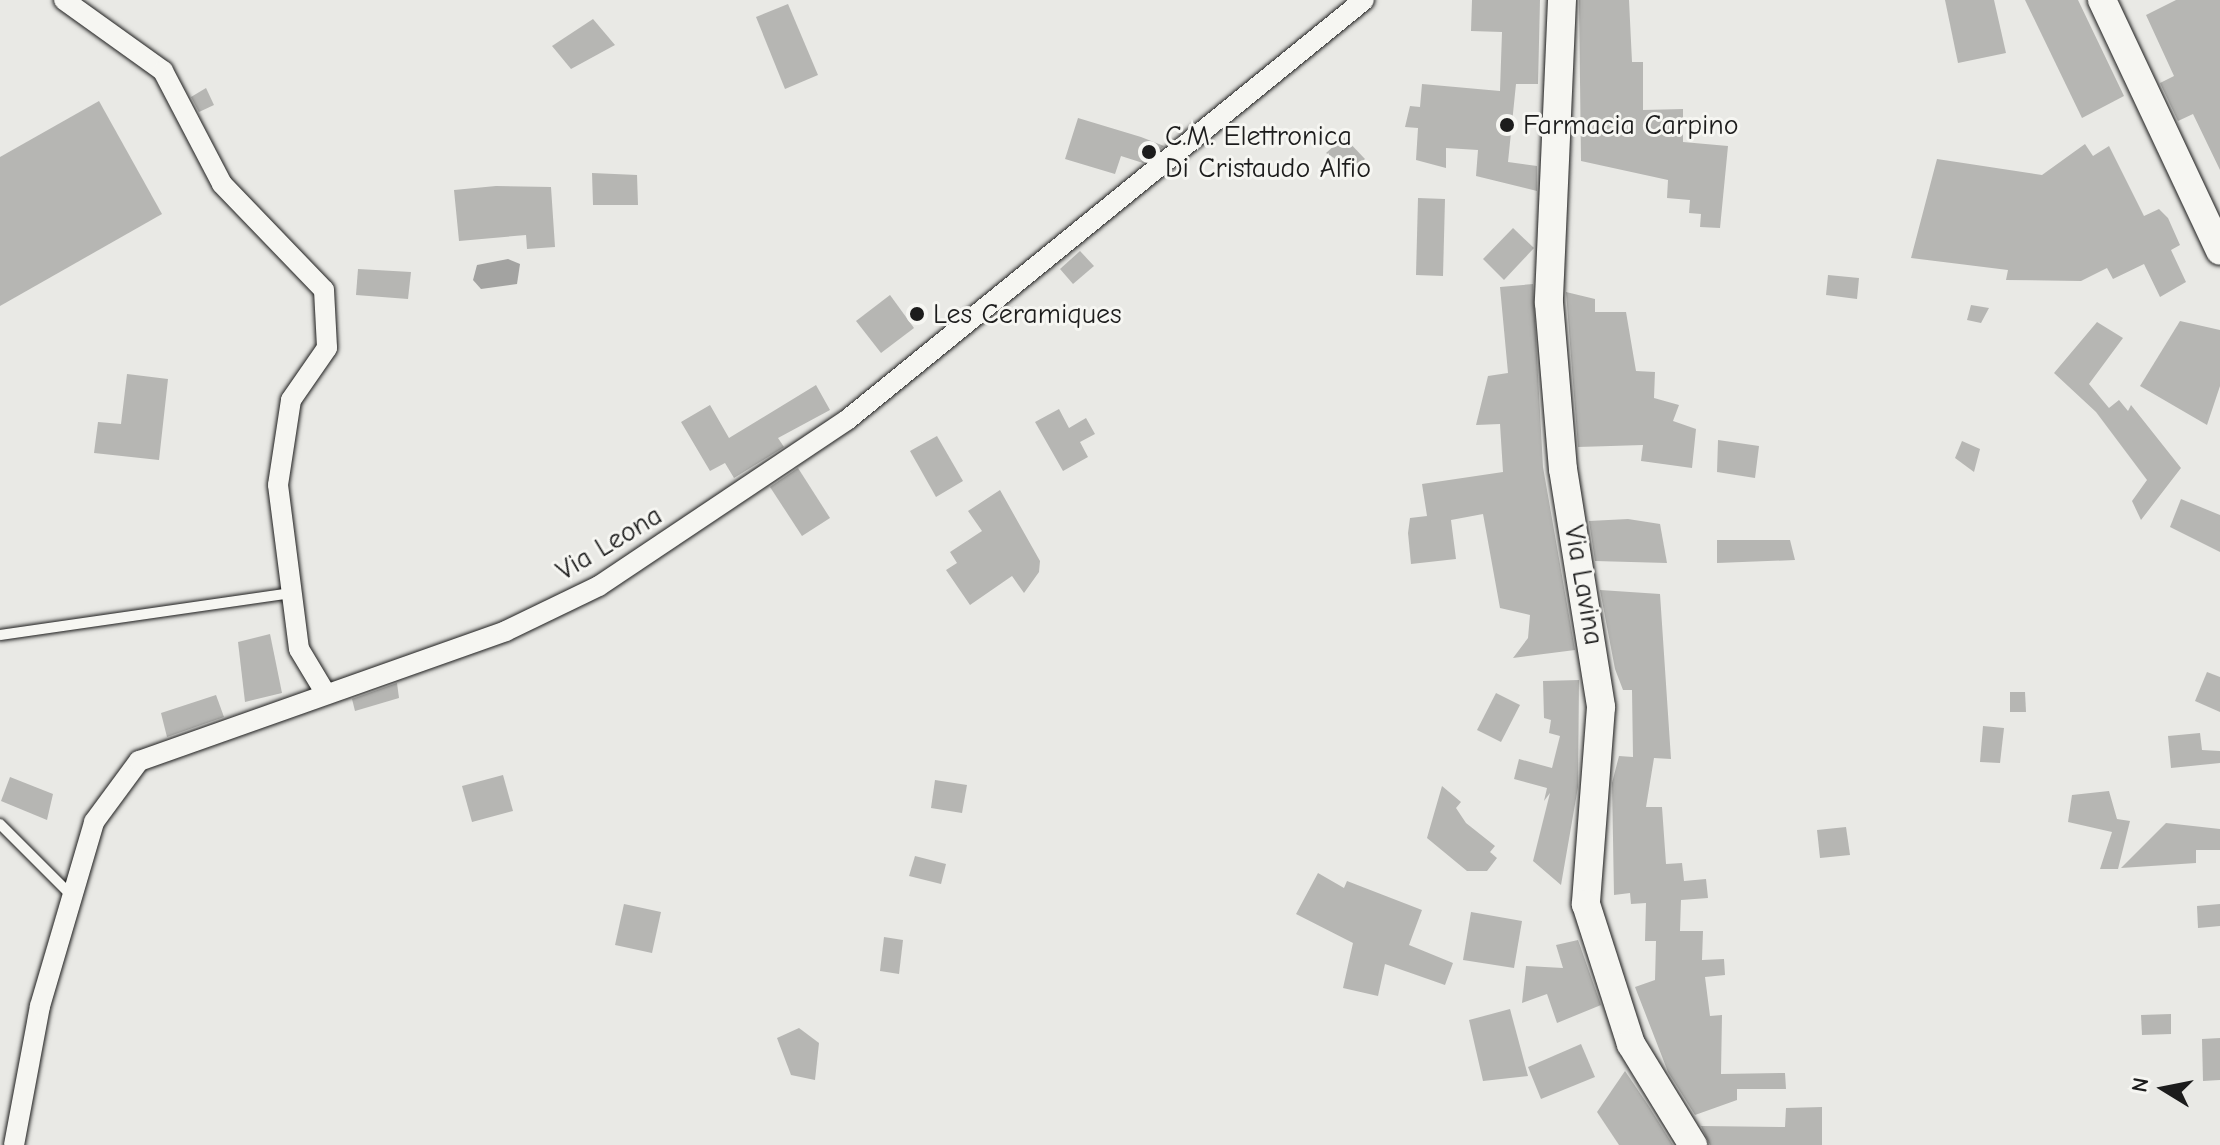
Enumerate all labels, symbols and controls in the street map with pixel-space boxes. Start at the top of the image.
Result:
place label: Farmacia Carpino [1523,108,1739,142]
marker: Farmacia Carpino [1498,116,1516,134]
place label: C.M. Elettronica Di Cristaudo Alfio [1165,119,1371,185]
marker: C.M. Elettronica Di Cristaudo Alfio [1140,143,1158,161]
place label: Les Ceramiques [933,297,1122,331]
marker: Les Ceramiques [908,305,926,323]
street label: Via Leona [550,498,668,588]
street label: Via Lavina [1557,522,1611,648]
north arrow [2124,1049,2204,1129]
text: N [2126,1076,2154,1094]

